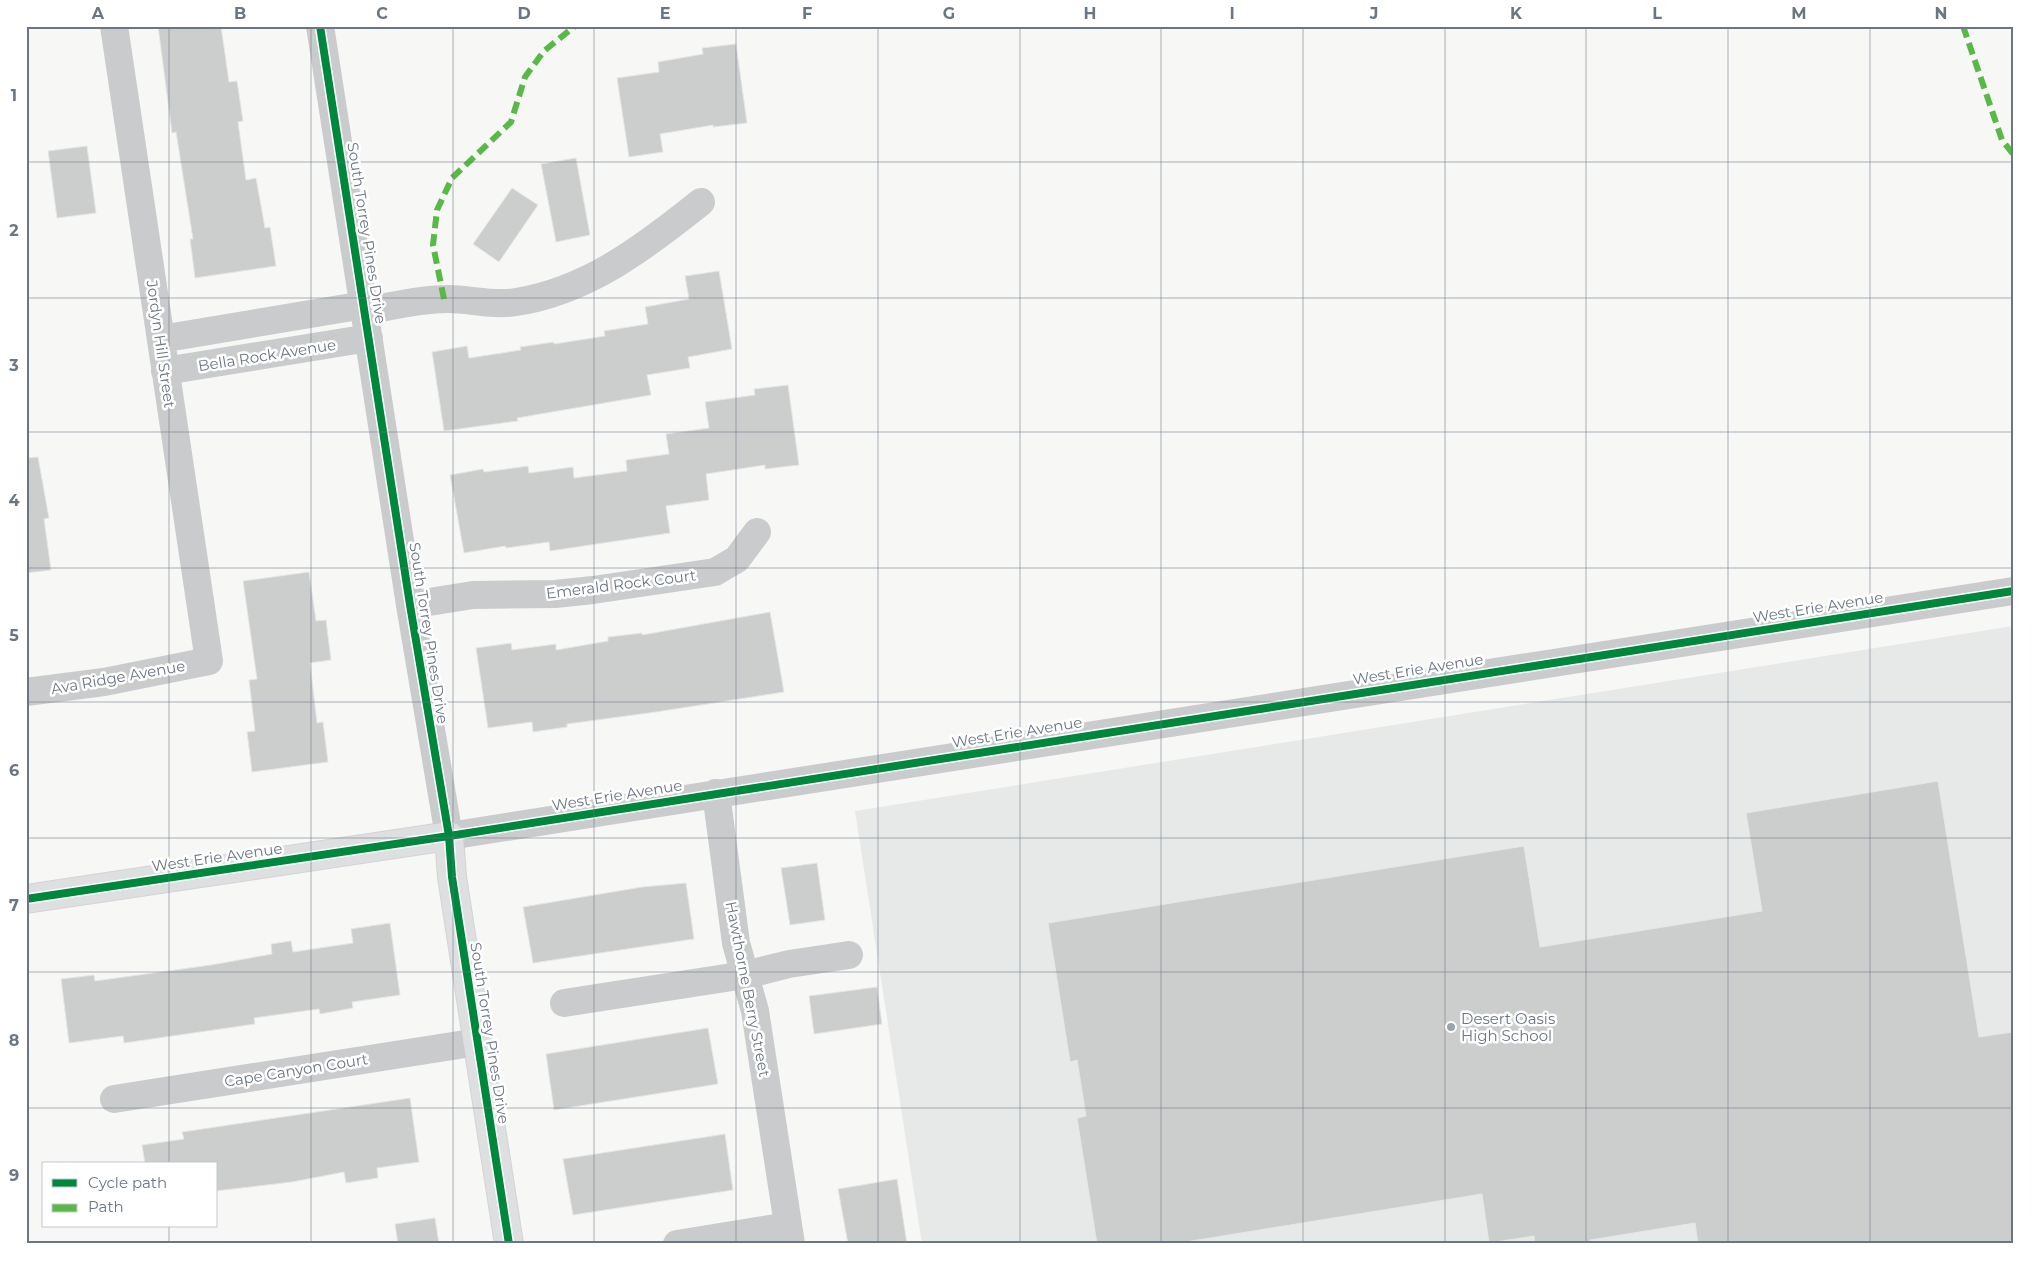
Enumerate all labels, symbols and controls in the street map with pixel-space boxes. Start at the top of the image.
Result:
text: A [91,4,105,23]
text: B [234,4,246,23]
text: C [376,4,388,23]
text: D [517,4,531,23]
text: E [660,4,670,23]
text: F [802,4,812,23]
text: G [943,4,955,23]
text: H [1084,4,1096,23]
text: I [1229,4,1235,23]
text: J [1369,4,1378,23]
text: K [1510,4,1523,23]
text: L [1652,4,1662,23]
text: M [1791,4,1807,23]
text: N [1935,4,1947,23]
text: 1 [11,86,17,105]
street label: South Torrey Pines Drive [343,141,391,325]
text: 2 [9,221,19,240]
street label: Jordyn Hill Street [143,278,179,409]
street label: Bella Rock Avenue [197,335,337,375]
text: 3 [8,356,19,375]
text: 4 [8,491,20,510]
street label: South Torrey Pines Drive [405,541,453,725]
street label: Emerald Rock Court [545,565,697,603]
street label: West Erie Avenue [1751,587,1885,627]
text: 5 [9,626,19,645]
street label: West Erie Avenue [1351,649,1485,689]
street label: Ava Ridge Avenue [49,656,187,698]
street label: West Erie Avenue [950,712,1084,752]
text: 6 [9,761,19,780]
street label: West Erie Avenue [550,775,684,815]
street label: West Erie Avenue [150,838,284,876]
text: 7 [9,896,19,915]
street label: Hawthorne Berry Street [722,900,774,1078]
street label: South Torrey Pines Drive [466,941,514,1125]
place label: Desert Oasis High School [1461,1009,1555,1045]
marker: Desert Oasis High School [1445,1021,1457,1033]
text: 8 [9,1031,19,1050]
street label: Cape Canyon Court [223,1049,369,1091]
legend [42,1162,218,1228]
text: 9 [9,1166,19,1185]
text: Cycle path [88,1173,167,1192]
text: Path [88,1197,124,1216]

